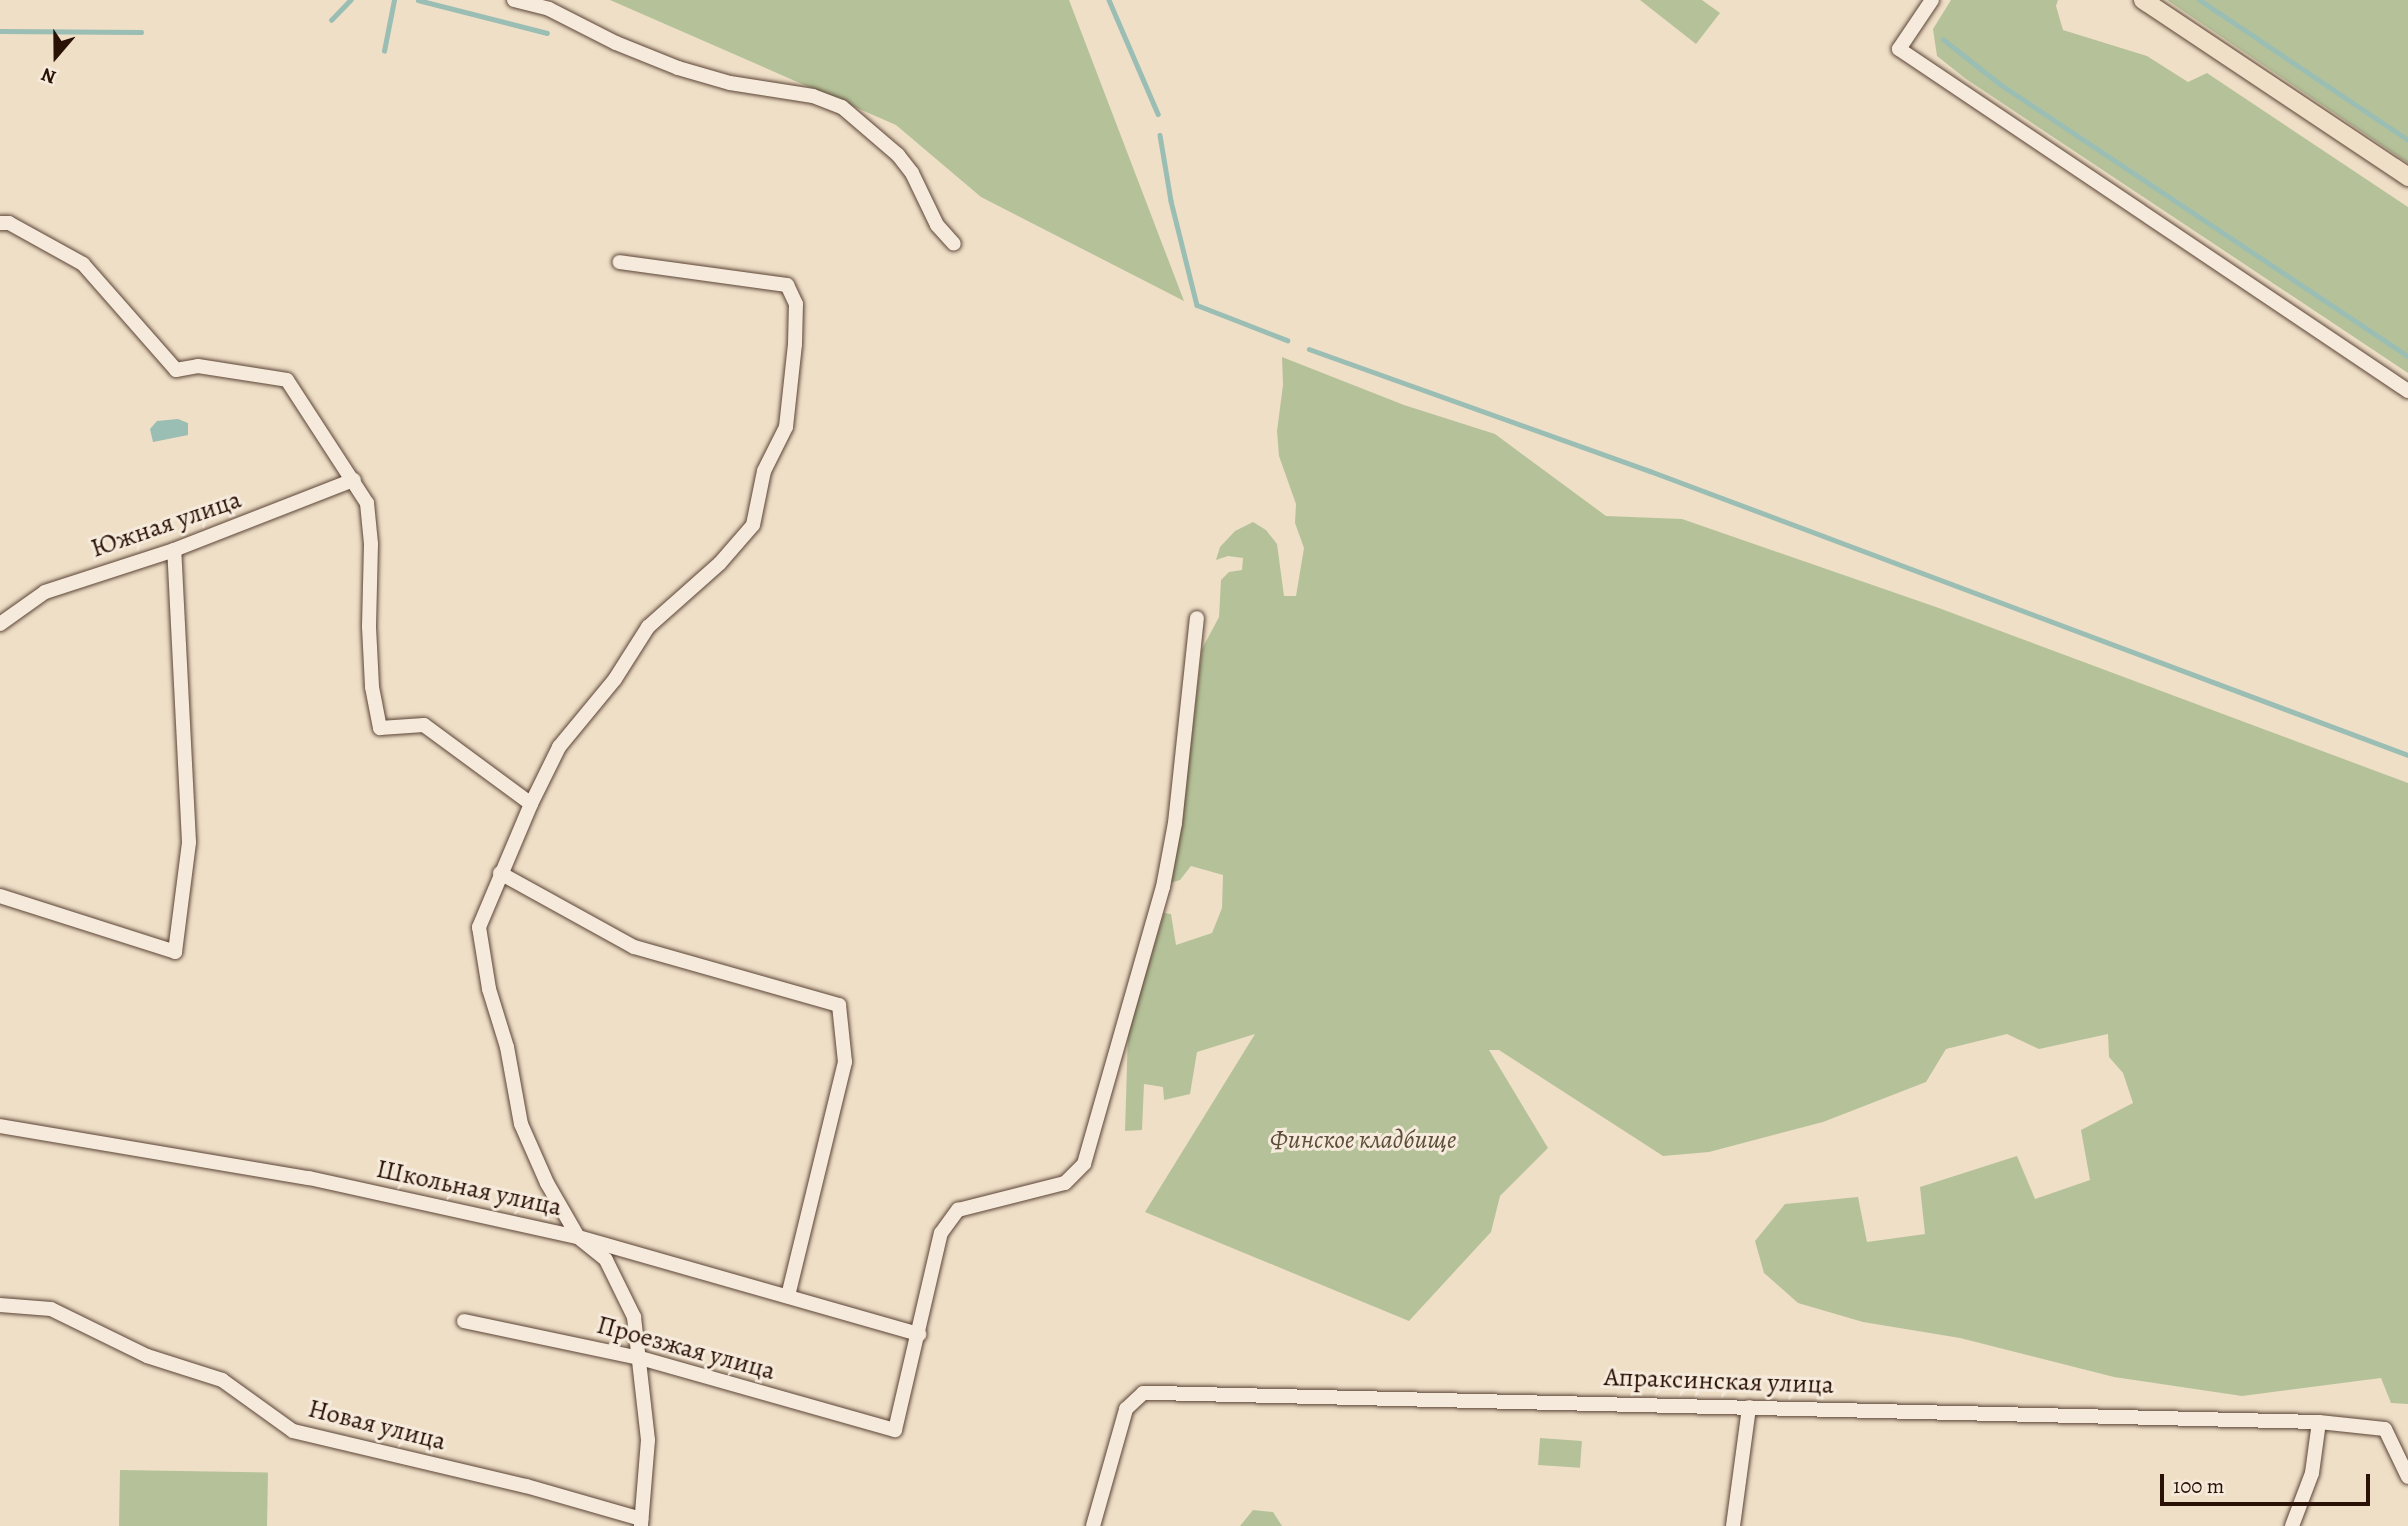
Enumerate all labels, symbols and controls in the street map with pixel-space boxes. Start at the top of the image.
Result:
north arrow [21,21,91,91]
text: N [38,61,60,90]
street label: Южная улица [87,484,245,564]
park label: Финское кладбище [1270,1124,1456,1156]
street label: Школьная улица [373,1153,565,1223]
street label: Проезжая улица [593,1309,779,1387]
street label: Апраксинская улица [1604,1361,1834,1401]
street label: Новая улица [305,1393,449,1457]
scale bar [2163,1460,2373,1504]
text: 100 m [2173,1472,2224,1500]

